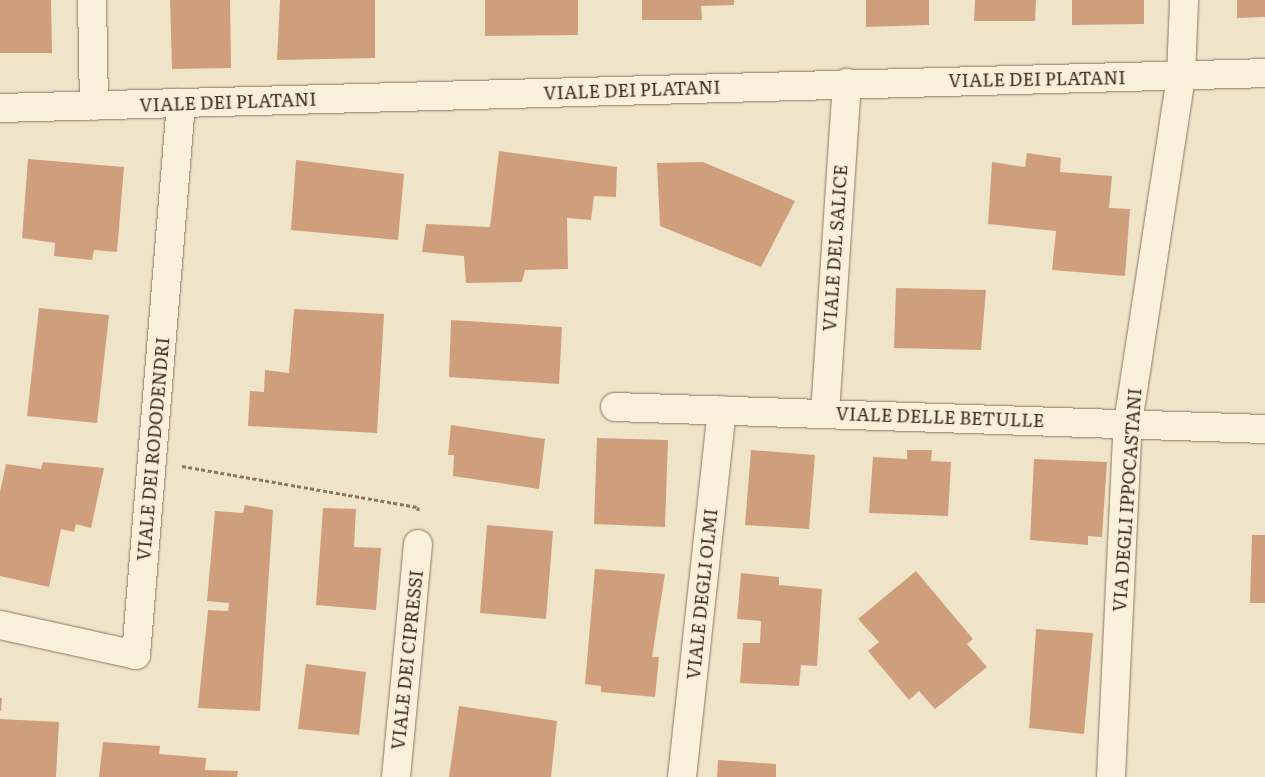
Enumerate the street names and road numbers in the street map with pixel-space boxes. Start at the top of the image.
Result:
street label: VIALE DEI PLATANI [948,67,1126,91]
street label: VIALE DEI PLATANI [543,76,721,104]
street label: VIALE DEI PLATANI [139,88,317,116]
street label: VIALE DEL SALICE [818,164,852,332]
street label: VIALE DEI RODODENDRI [132,336,174,562]
street label: VIA DEGLI IPPOCASTANI [1108,387,1146,613]
street label: VIALE DELLE BETULLE [835,403,1045,431]
street label: VIALE DEGLI OLMI [682,507,722,681]
street label: VIALE DEI CIPRESSI [387,569,427,751]

